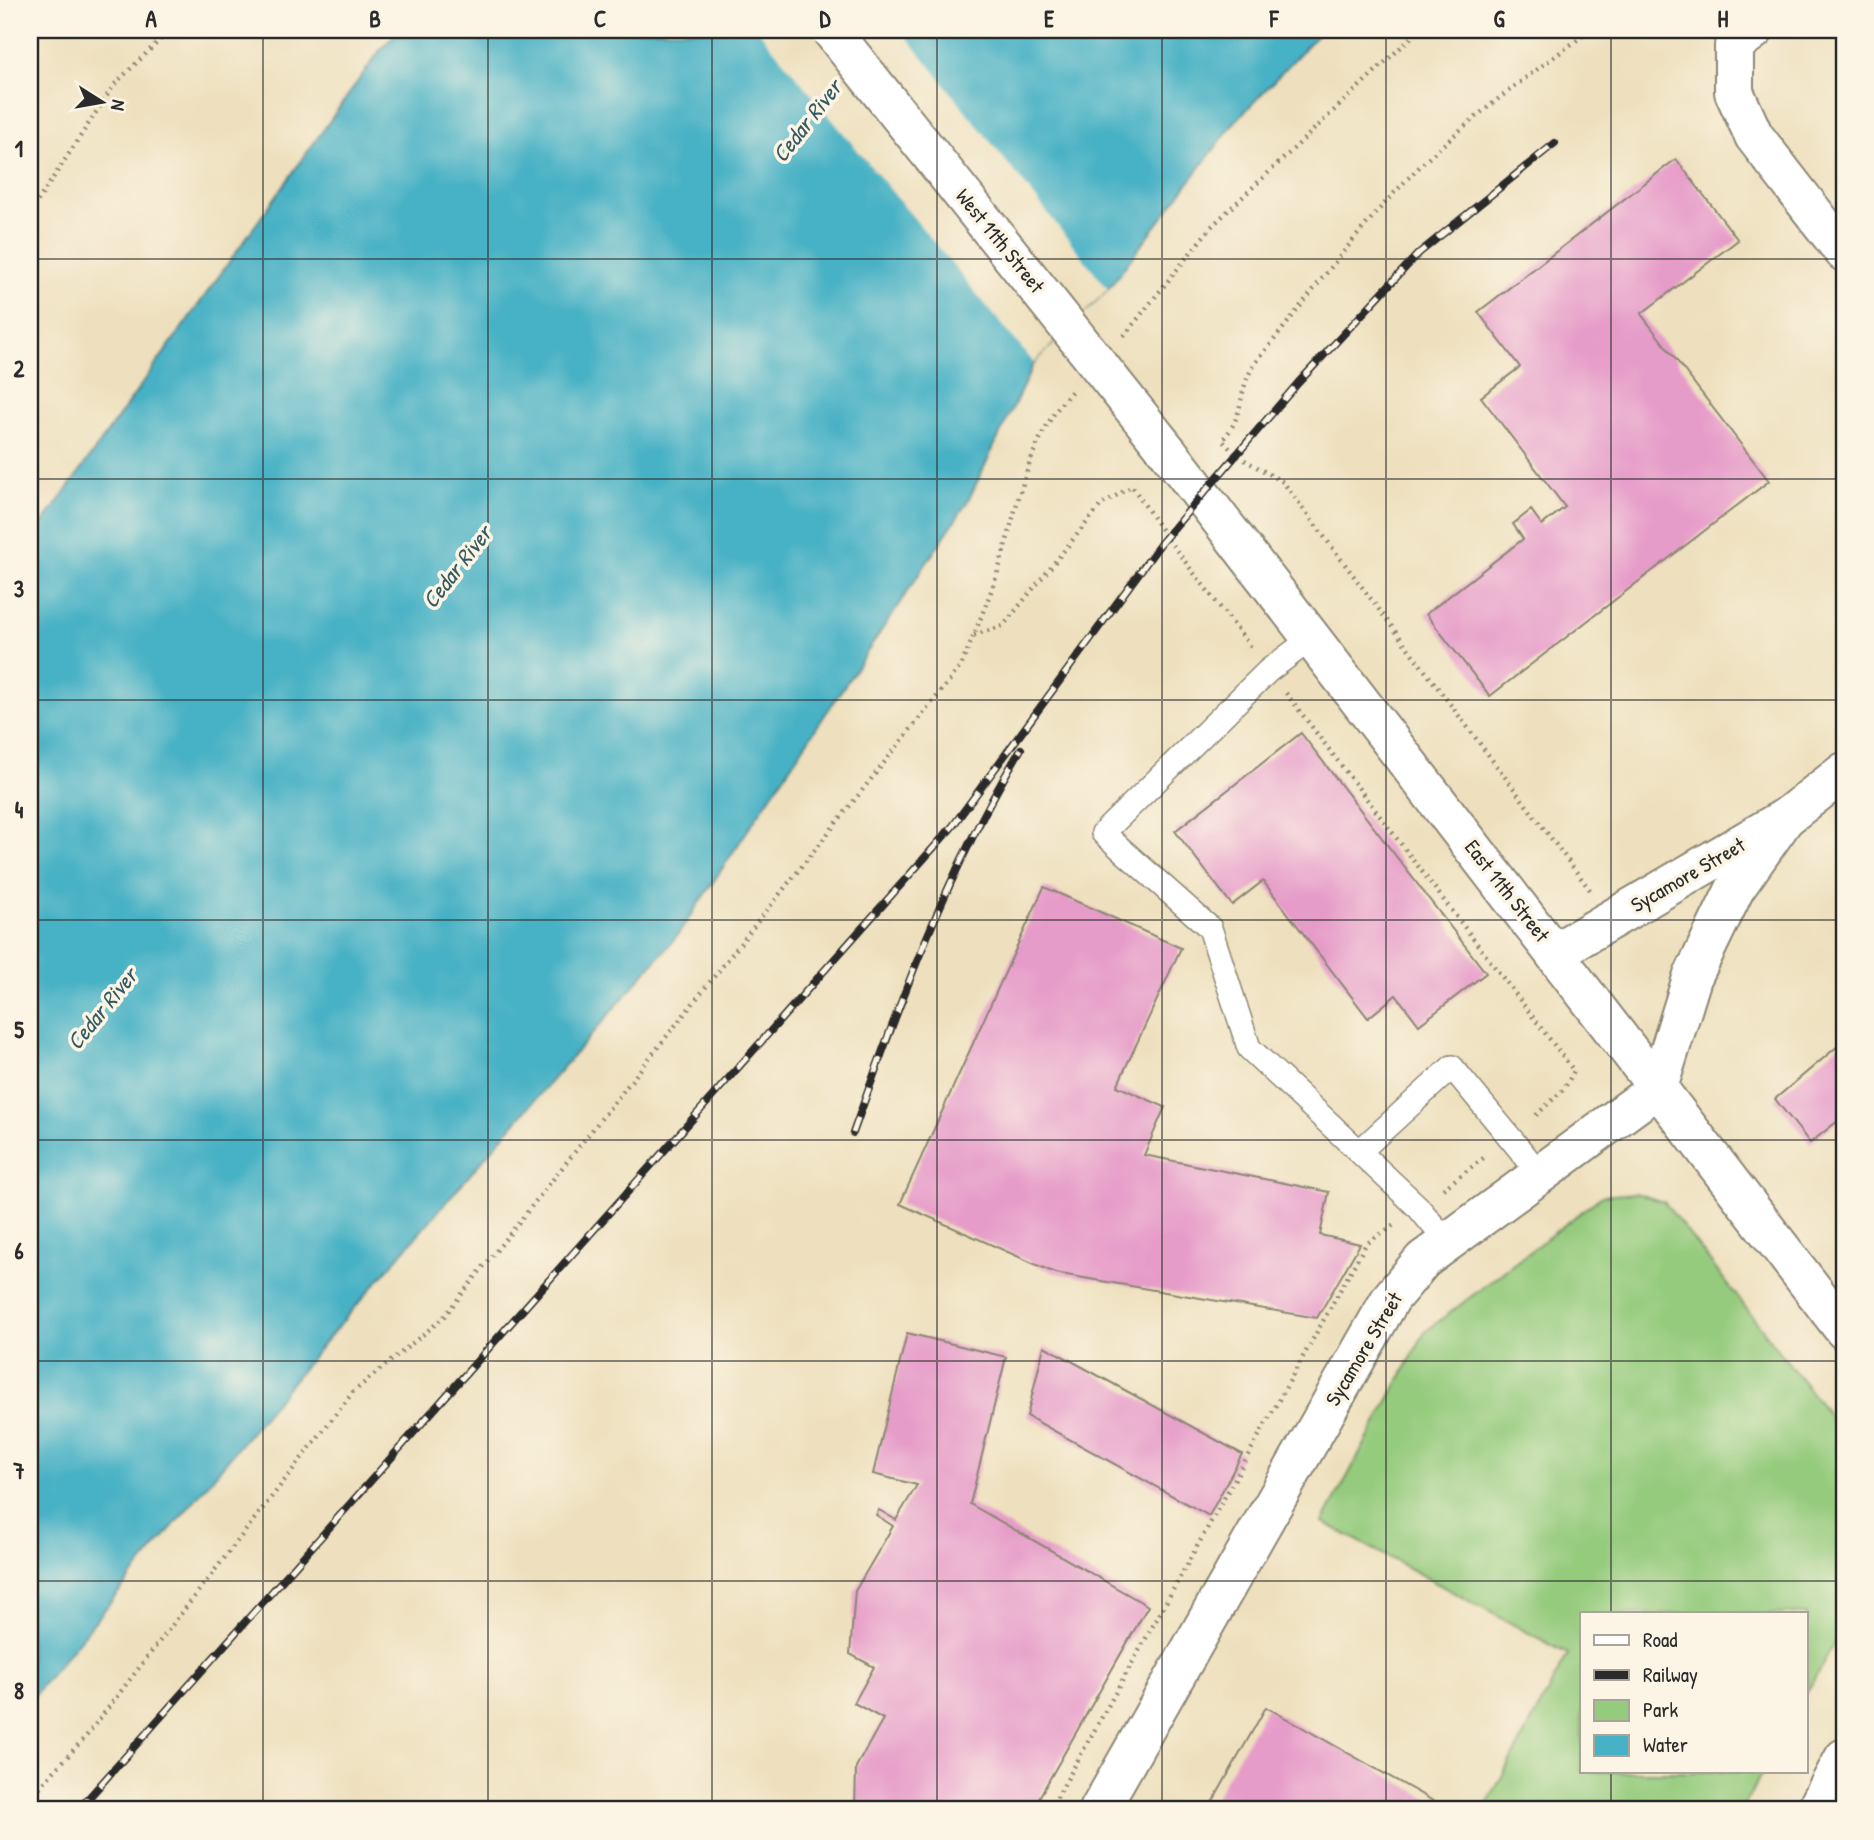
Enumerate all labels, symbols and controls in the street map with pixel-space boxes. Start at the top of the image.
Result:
text: A [145,3,157,34]
text: B [369,3,381,34]
text: C [594,3,606,34]
text: D [820,3,832,34]
text: E [1044,3,1055,34]
text: F [1269,3,1280,34]
text: G [1493,3,1505,34]
text: H [1718,3,1729,34]
north arrow [66,66,136,136]
water label: Cedar River [765,71,851,168]
text: N [105,98,132,113]
text: 1 [15,133,23,164]
street label: West 11th Street [949,182,1052,300]
text: 2 [14,353,25,384]
water label: Cedar River [415,517,501,614]
text: 3 [14,573,24,604]
text: 4 [15,794,24,825]
street label: Sycamore Street [1625,830,1751,919]
street label: East 11th Street [1458,833,1557,949]
water label: Cedar River [59,959,146,1056]
text: 5 [14,1014,24,1045]
text: 6 [14,1235,24,1266]
street label: Sycamore Street [1318,1286,1409,1411]
text: 7 [12,1455,25,1486]
legend [1580,1612,1808,1773]
text: Road [1643,1625,1677,1654]
text: Railway [1643,1660,1698,1689]
text: 8 [14,1675,24,1706]
text: Park [1643,1695,1678,1724]
text: Water [1643,1730,1688,1759]

